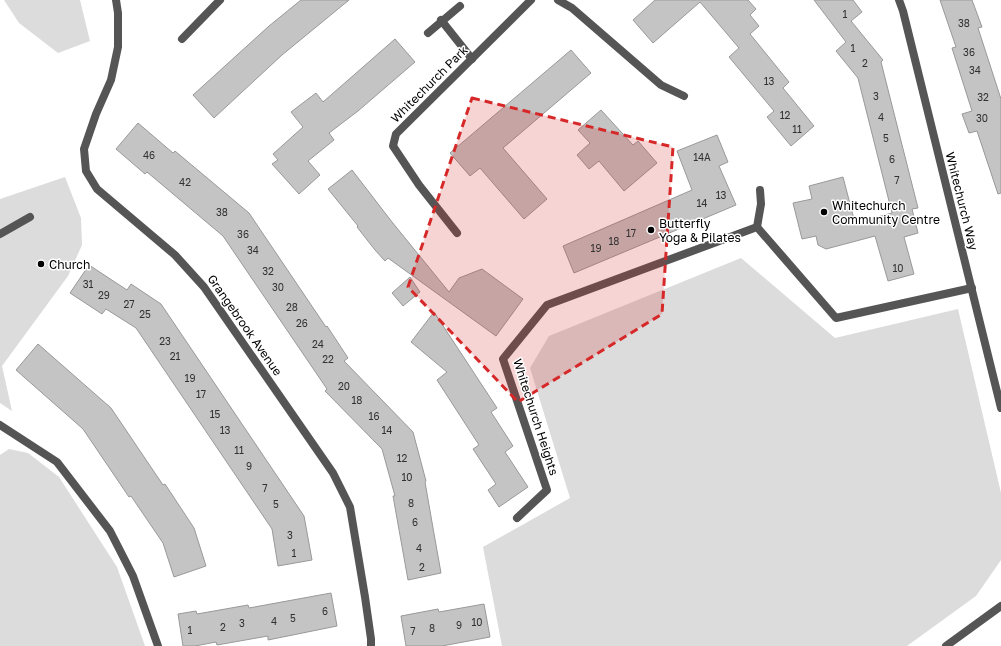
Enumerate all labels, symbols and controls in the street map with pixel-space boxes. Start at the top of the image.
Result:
house number: 1 [843,8,848,20]
house number: 38 [958,17,970,29]
street label: Whitechurch Park [387,42,471,126]
house number: 1 [851,42,856,54]
house number: 36 [963,46,975,58]
house number: 2 [862,57,868,69]
house number: 34 [969,64,981,76]
house number: 13 [764,75,774,87]
house number: 3 [873,90,879,102]
house number: 32 [977,91,989,103]
house number: 12 [780,109,791,121]
house number: 4 [878,111,884,123]
house number: 30 [976,112,988,124]
house number: 11 [792,123,802,135]
house number: 5 [883,132,889,144]
house number: 46 [143,149,155,161]
street label: Whitechurch Way [943,150,982,252]
house number: 14A [693,151,711,163]
house number: 6 [889,153,895,165]
house number: 7 [894,174,900,186]
house number: 42 [179,176,191,188]
house number: 13 [716,189,726,201]
house number: 14 [697,197,707,209]
place label: Whitechurch Community Centre [832,198,940,227]
house number: 38 [216,206,228,218]
marker: Whitechurch Community Centre [819,207,829,217]
place label: Butterfly Yoga & Pilates [659,216,741,245]
marker: Butterfly Yoga & Pilates [646,225,656,235]
house number: 17 [626,227,636,239]
house number: 36 [237,228,249,240]
house number: 18 [609,235,619,247]
house number: 19 [591,242,601,254]
house number: 34 [247,244,259,256]
place label: Church [49,257,90,272]
marker: Church [36,259,46,269]
house number: 10 [892,262,904,274]
house number: 32 [262,265,274,277]
street label: Grangebrook Avenue [204,272,286,378]
house number: 31 [83,278,93,290]
house number: 30 [272,281,284,293]
house number: 29 [98,289,110,301]
house number: 27 [123,298,135,310]
house number: 28 [286,301,298,313]
house number: 25 [139,308,151,320]
house number: 26 [296,317,308,329]
house number: 23 [159,335,171,347]
house number: 24 [312,338,324,350]
house number: 21 [170,350,180,362]
house number: 22 [322,353,334,365]
street label: Whitechurch Heights [510,357,562,477]
house number: 19 [185,372,195,384]
house number: 20 [338,380,350,392]
house number: 17 [196,388,206,400]
house number: 18 [352,394,362,406]
house number: 15 [210,408,221,420]
house number: 16 [369,410,379,422]
house number: 13 [220,424,230,436]
house number: 14 [382,424,392,436]
house number: 11 [234,444,244,456]
house number: 12 [397,452,408,464]
house number: 9 [246,460,252,472]
house number: 10 [401,471,413,483]
house number: 7 [262,482,268,494]
house number: 8 [408,497,414,509]
house number: 5 [273,498,279,510]
house number: 6 [412,516,418,528]
house number: 3 [287,529,293,541]
house number: 4 [416,542,422,554]
house number: 1 [292,547,297,559]
house number: 2 [419,561,425,573]
house number: 6 [322,605,328,617]
house number: 5 [290,612,296,624]
house number: 4 [271,615,277,627]
house number: 10 [471,616,483,628]
house number: 3 [239,617,245,629]
house number: 9 [456,619,462,631]
house number: 2 [220,621,226,633]
house number: 8 [429,622,435,634]
house number: 1 [188,624,193,636]
house number: 7 [410,625,416,637]

